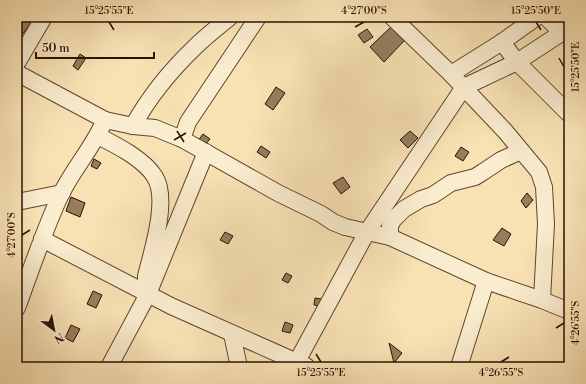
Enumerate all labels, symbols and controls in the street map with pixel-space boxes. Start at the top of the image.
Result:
text: 15°25'55"E [85,5,133,17]
text: 4°27'00"S [341,5,387,17]
text: 15°25'50"E [511,5,561,17]
scale bar [36,34,154,60]
text: 50 m [42,41,70,56]
text: 15°25'50"E [570,42,582,92]
text: 4°27'00"S [6,212,18,258]
text: 4°26'55"S [570,301,582,345]
north arrow [34,310,74,350]
text: N [51,329,66,346]
text: 15°25'55"E [297,367,345,379]
text: 4°26'55"S [479,367,523,379]

